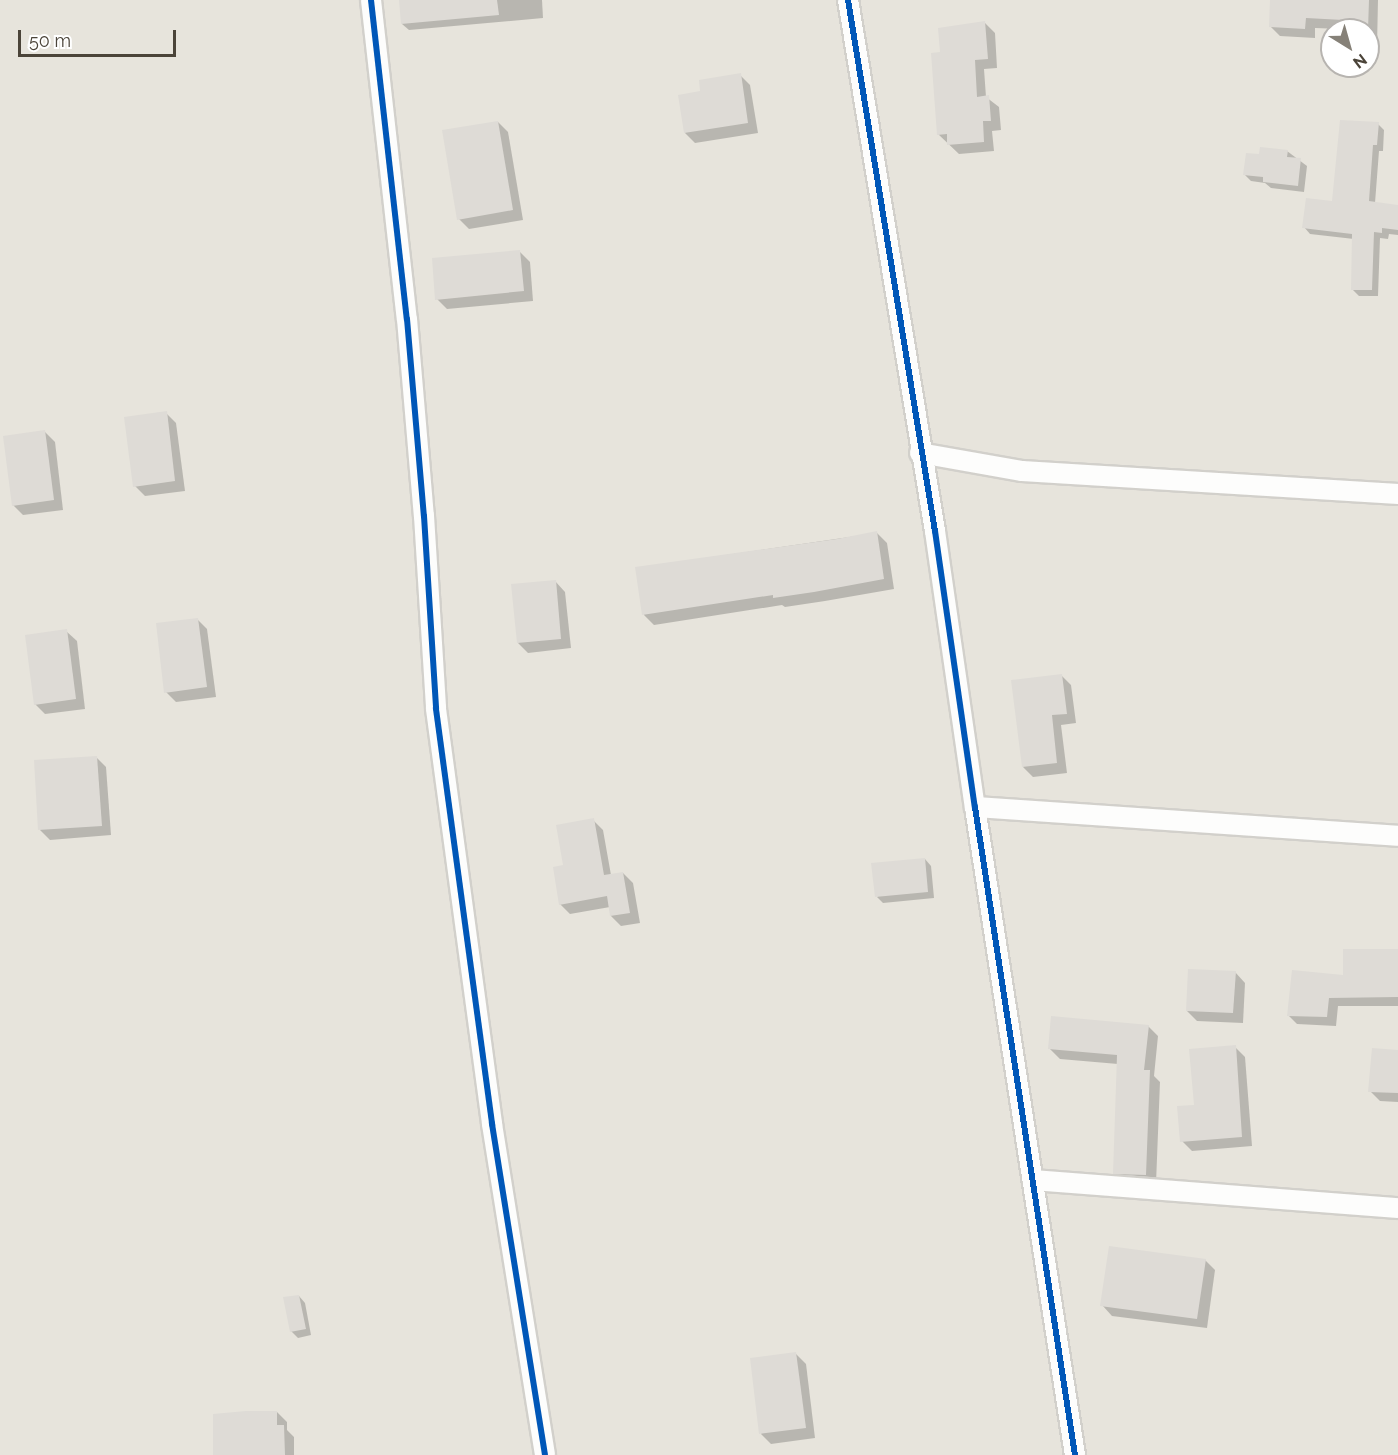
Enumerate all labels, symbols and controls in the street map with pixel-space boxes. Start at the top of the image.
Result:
scale bar [21,18,178,56]
north arrow [1320,18,1380,78]
text: 50 m [29,30,71,51]
text: N [1349,50,1371,72]

